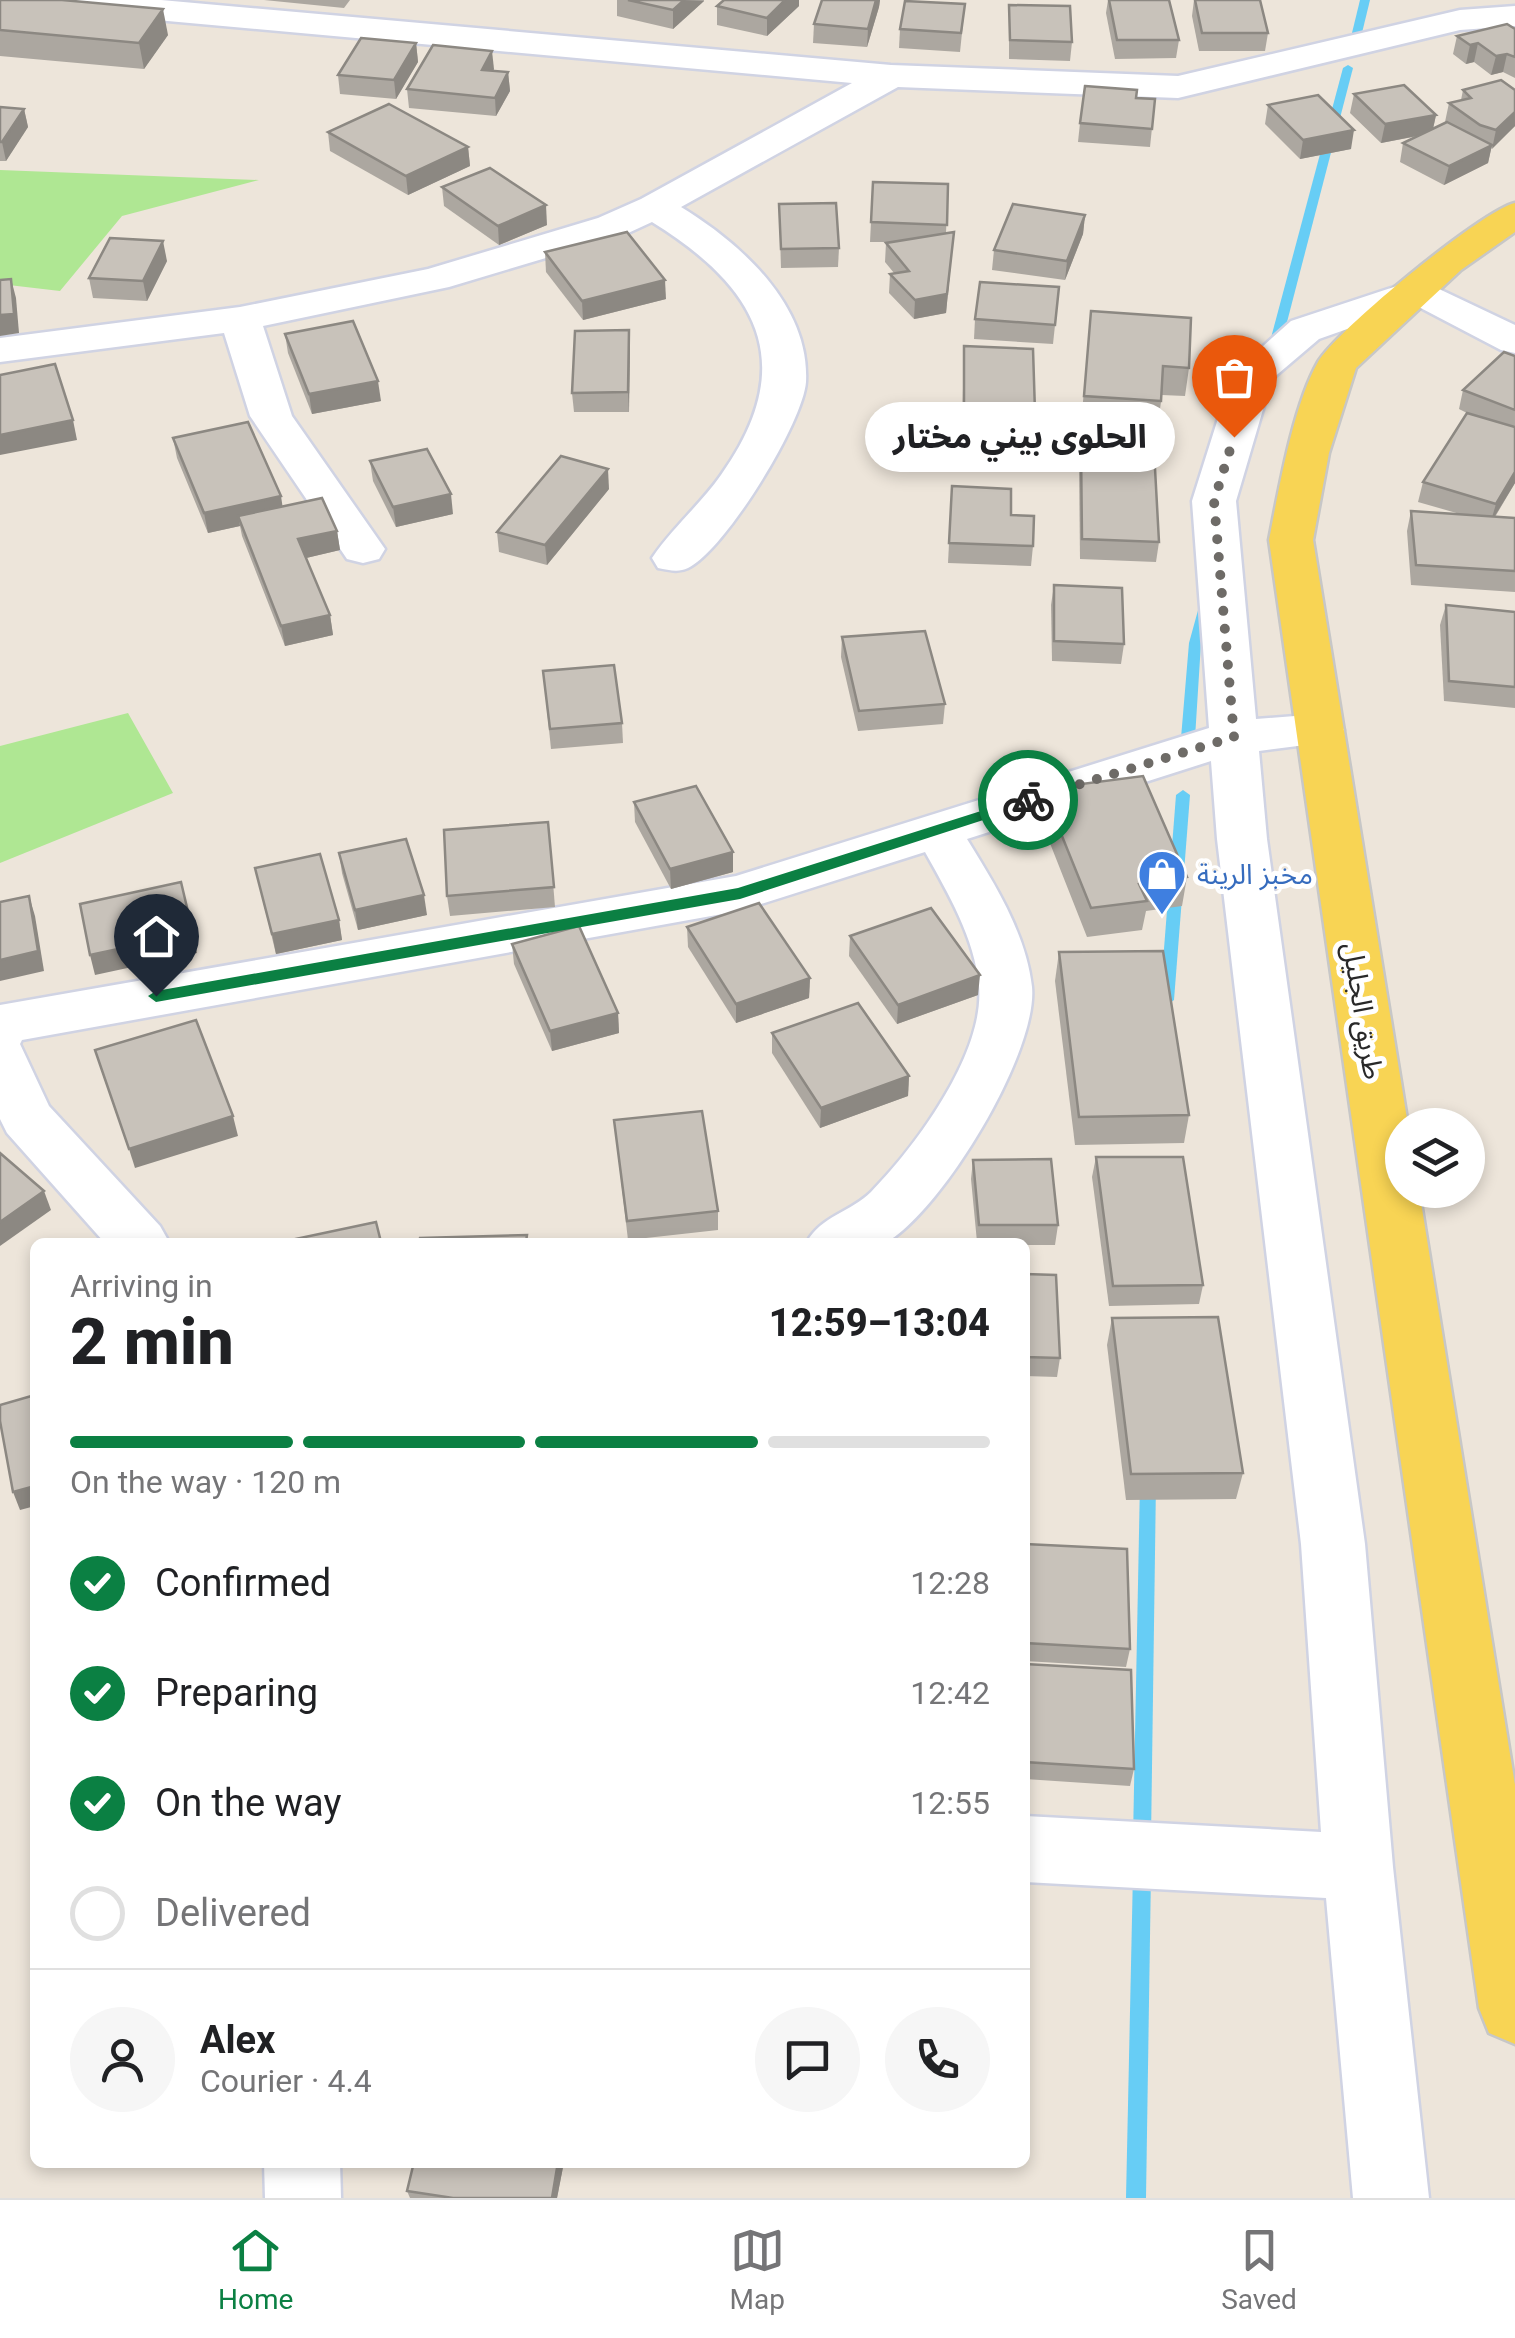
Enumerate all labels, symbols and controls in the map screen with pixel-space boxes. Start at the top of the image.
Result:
pin [1192,335,1277,438]
icon: bag [1207,350,1262,405]
callout: الحلوى بيني مختار [864,402,1174,472]
text: الحلوى بيني مختار [893,418,1147,456]
courier [978,750,1078,850]
icon: bike [1001,773,1056,828]
shop icon: مخبز الرينة [1136,848,1188,916]
place label: مخبز الرينة [1197,858,1313,891]
pin [114,894,199,997]
icon: home [129,909,184,964]
street label: طريق الجليل [1335,940,1390,1082]
map controls [1385,1108,1485,1208]
button: layers [1385,1108,1485,1208]
text: Arriving in [70,1267,213,1305]
text: 12:59–13:04 [769,1301,990,1345]
text: 2 min [70,1304,234,1380]
text: On the way · 120 m [70,1463,341,1501]
icon: check [70,1556,125,1611]
text: Confirmed [155,1561,331,1605]
text: 12:28 [910,1564,990,1602]
icon: check [70,1666,125,1721]
text: Preparing [155,1671,318,1715]
text: 12:42 [910,1674,990,1712]
icon: check [70,1776,125,1831]
text: On the way [155,1781,341,1825]
text: 12:55 [910,1784,990,1822]
text: Delivered [155,1891,311,1935]
button: person [70,2007,175,2112]
button: chat [755,2007,860,2112]
button: phone [885,2007,990,2112]
text: Alex [200,2018,275,2062]
text: Courier · 4.4 [200,2062,372,2100]
tab: Home [218,2223,293,2316]
tab: Map [730,2223,785,2316]
tab: Saved [1221,2223,1297,2316]

